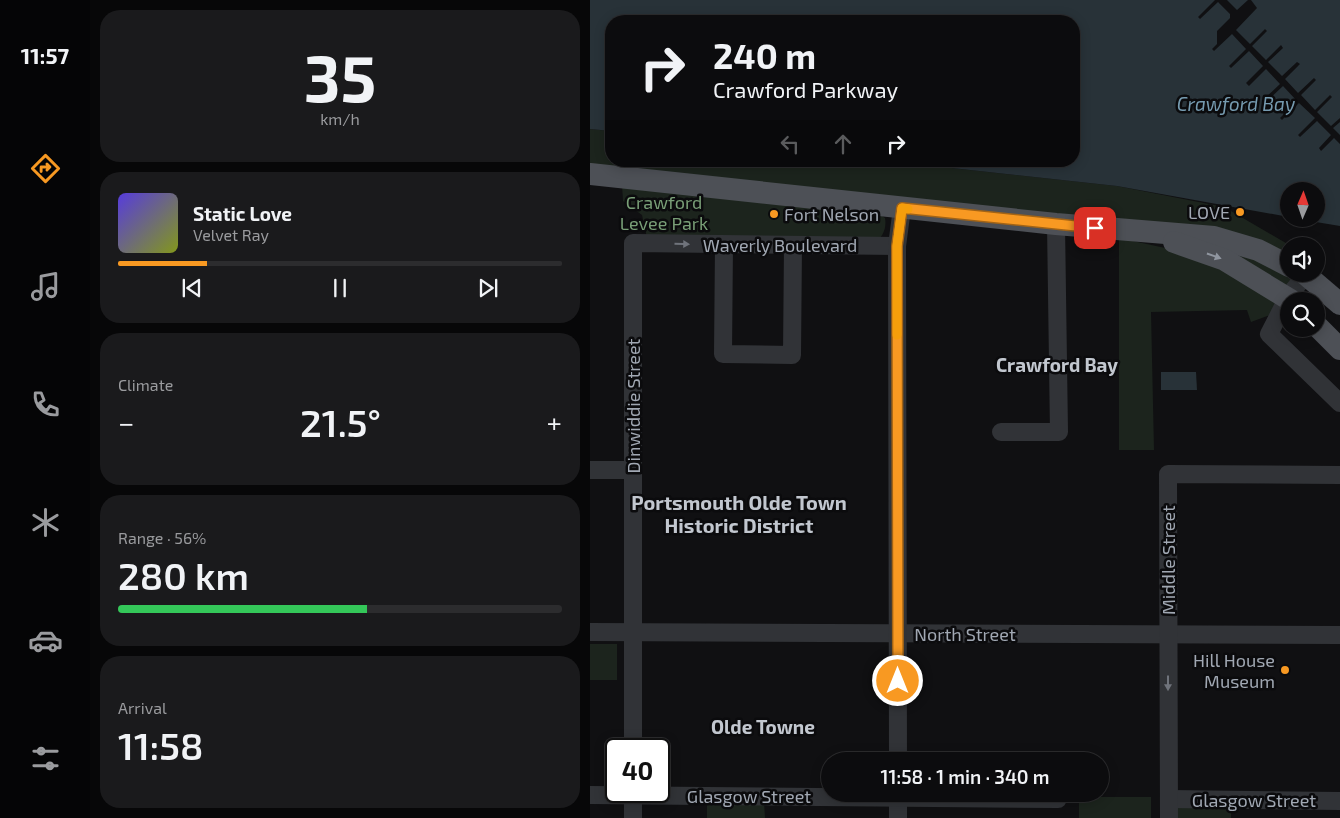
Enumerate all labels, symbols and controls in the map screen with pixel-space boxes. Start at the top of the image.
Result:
text: 240 m [713,34,816,76]
icon: right [630,35,695,100]
text: 35 [304,37,376,115]
text: 11:57 [21,42,69,68]
text: Crawford Parkway [713,76,898,102]
water label: Crawford Bay [1177,92,1295,116]
text: km/h [320,109,360,128]
icon: left [776,130,804,158]
icon: ahead [829,130,857,158]
icon: right [882,130,910,158]
icon: directions [28,151,63,186]
north arrow [1280,182,1325,228]
map controls [1280,182,1325,337]
park label: Crawford Levee Park [620,191,708,234]
place label: LOVE [1188,201,1230,223]
text: Static Love [193,202,292,225]
place label: Fort Nelson [784,203,879,225]
marker: LOVE [1234,206,1246,218]
pin [1074,207,1116,249]
marker: Fort Nelson [768,208,780,220]
icon: arrive [1081,214,1109,242]
text: Velvet Ray [193,225,269,244]
street label: Waverly Boulevard [703,234,857,256]
button: sound [1280,237,1325,282]
one-way arrow [674,241,690,249]
one-way arrow [1207,252,1222,260]
icon: music [28,269,63,304]
icon: previous [178,274,206,302]
icon: pause [326,274,354,302]
icon: next [474,274,502,302]
button: search [1280,292,1325,337]
street label: Dinwiddie Street [622,338,644,473]
district label: Crawford Bay [996,353,1118,377]
text: Climate [118,375,173,394]
icon: phone [28,387,63,422]
text: 21.5° [300,399,381,445]
text: − [118,405,134,439]
text: + [547,405,562,439]
district label: Portsmouth Olde Town Historic District [631,490,847,537]
icon: climate [28,505,63,540]
street label: Middle Street [1157,505,1179,615]
text: Range · 56% [118,528,206,547]
text: 280 km [118,552,249,598]
icon: car [28,623,63,658]
street label: North Street [914,623,1016,645]
place label: Hill House Museum [1193,649,1275,692]
position arrow [871,654,923,706]
marker: Hill House Museum [1279,664,1291,676]
one-way arrow [1164,676,1172,692]
text: Arrival [118,698,167,717]
district label: Olde Towne [711,715,815,738]
text: 11:58 [118,722,203,768]
speed limit sign: 40 [605,738,670,803]
icon: filters [28,741,63,776]
text: 11:58 · 1 min · 340 m [881,765,1049,788]
street label: Glasgow Street [687,785,811,807]
street label: Glasgow Street [1192,789,1316,811]

